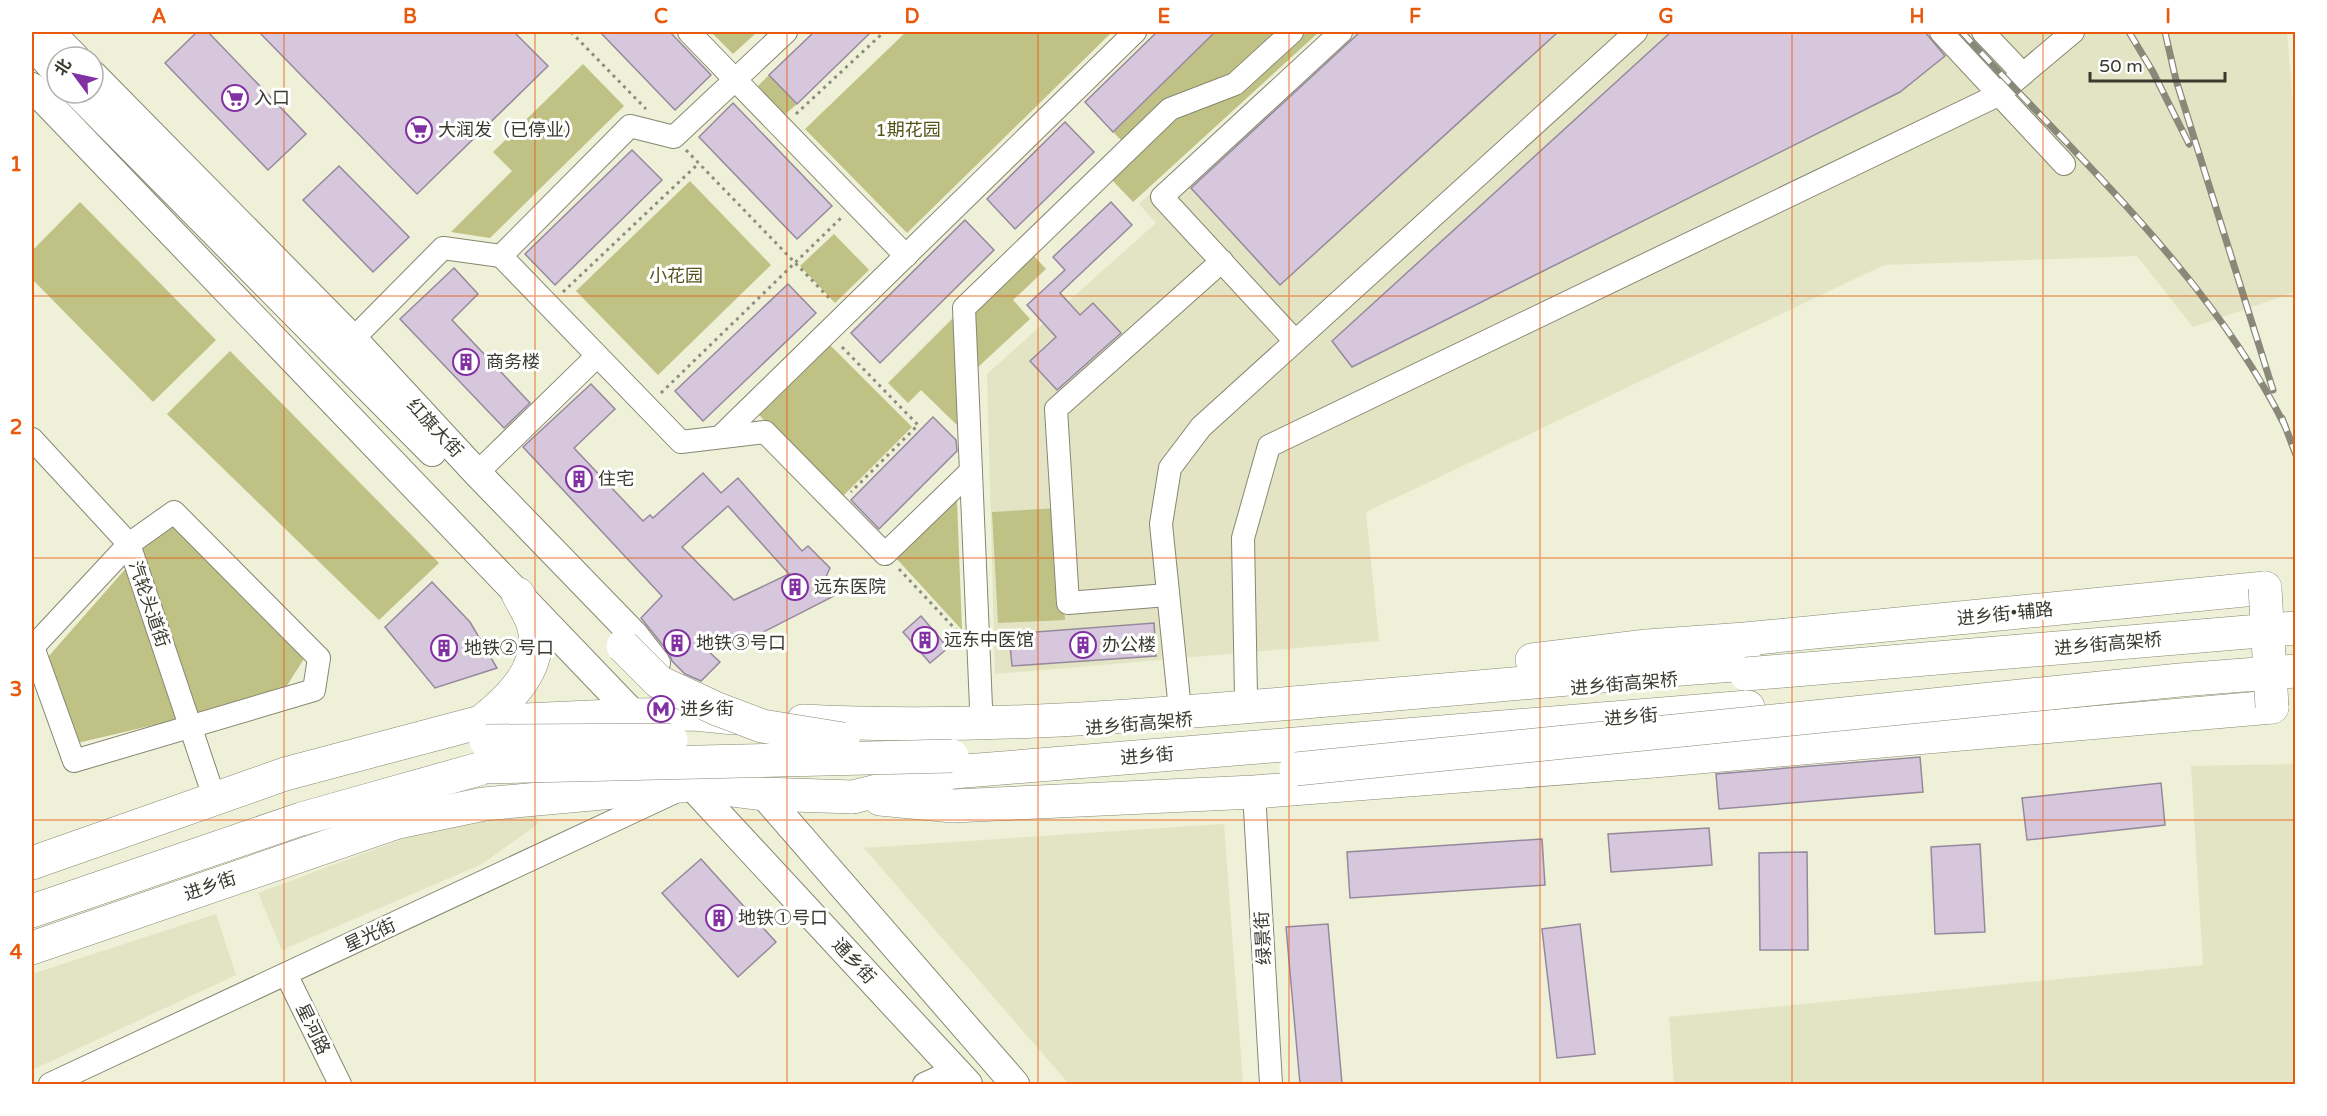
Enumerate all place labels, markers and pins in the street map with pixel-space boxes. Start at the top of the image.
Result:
supermarket icon: 入口 [220,83,250,113]
place label: 入口 [254,87,290,109]
supermarket icon: 大润发（已停业） [404,115,434,145]
place label: 大润发（已停业） [438,119,582,141]
building icon: 商务楼 [451,347,481,377]
place label: 商务楼 [486,351,540,373]
building icon: 住宅 [564,464,594,494]
place label: 住宅 [598,468,634,490]
building icon: 远东医院 [780,572,810,602]
place label: 远东医院 [814,576,886,598]
building icon: 远东中医馆 [910,625,940,655]
building icon: 地铁③号口 [662,628,692,658]
place label: 远东中医馆 [944,629,1034,651]
building icon: 办公楼 [1068,630,1098,660]
place label: 地铁③号口 [696,632,786,654]
building icon: 地铁②号口 [429,633,459,663]
place label: 办公楼 [1102,634,1156,656]
place label: 地铁②号口 [464,637,554,659]
metro station icon: 进乡街 [646,694,676,724]
place label: 进乡街 [680,698,734,720]
building icon: 地铁①号口 [704,903,734,933]
place label: 地铁①号口 [738,907,828,929]

